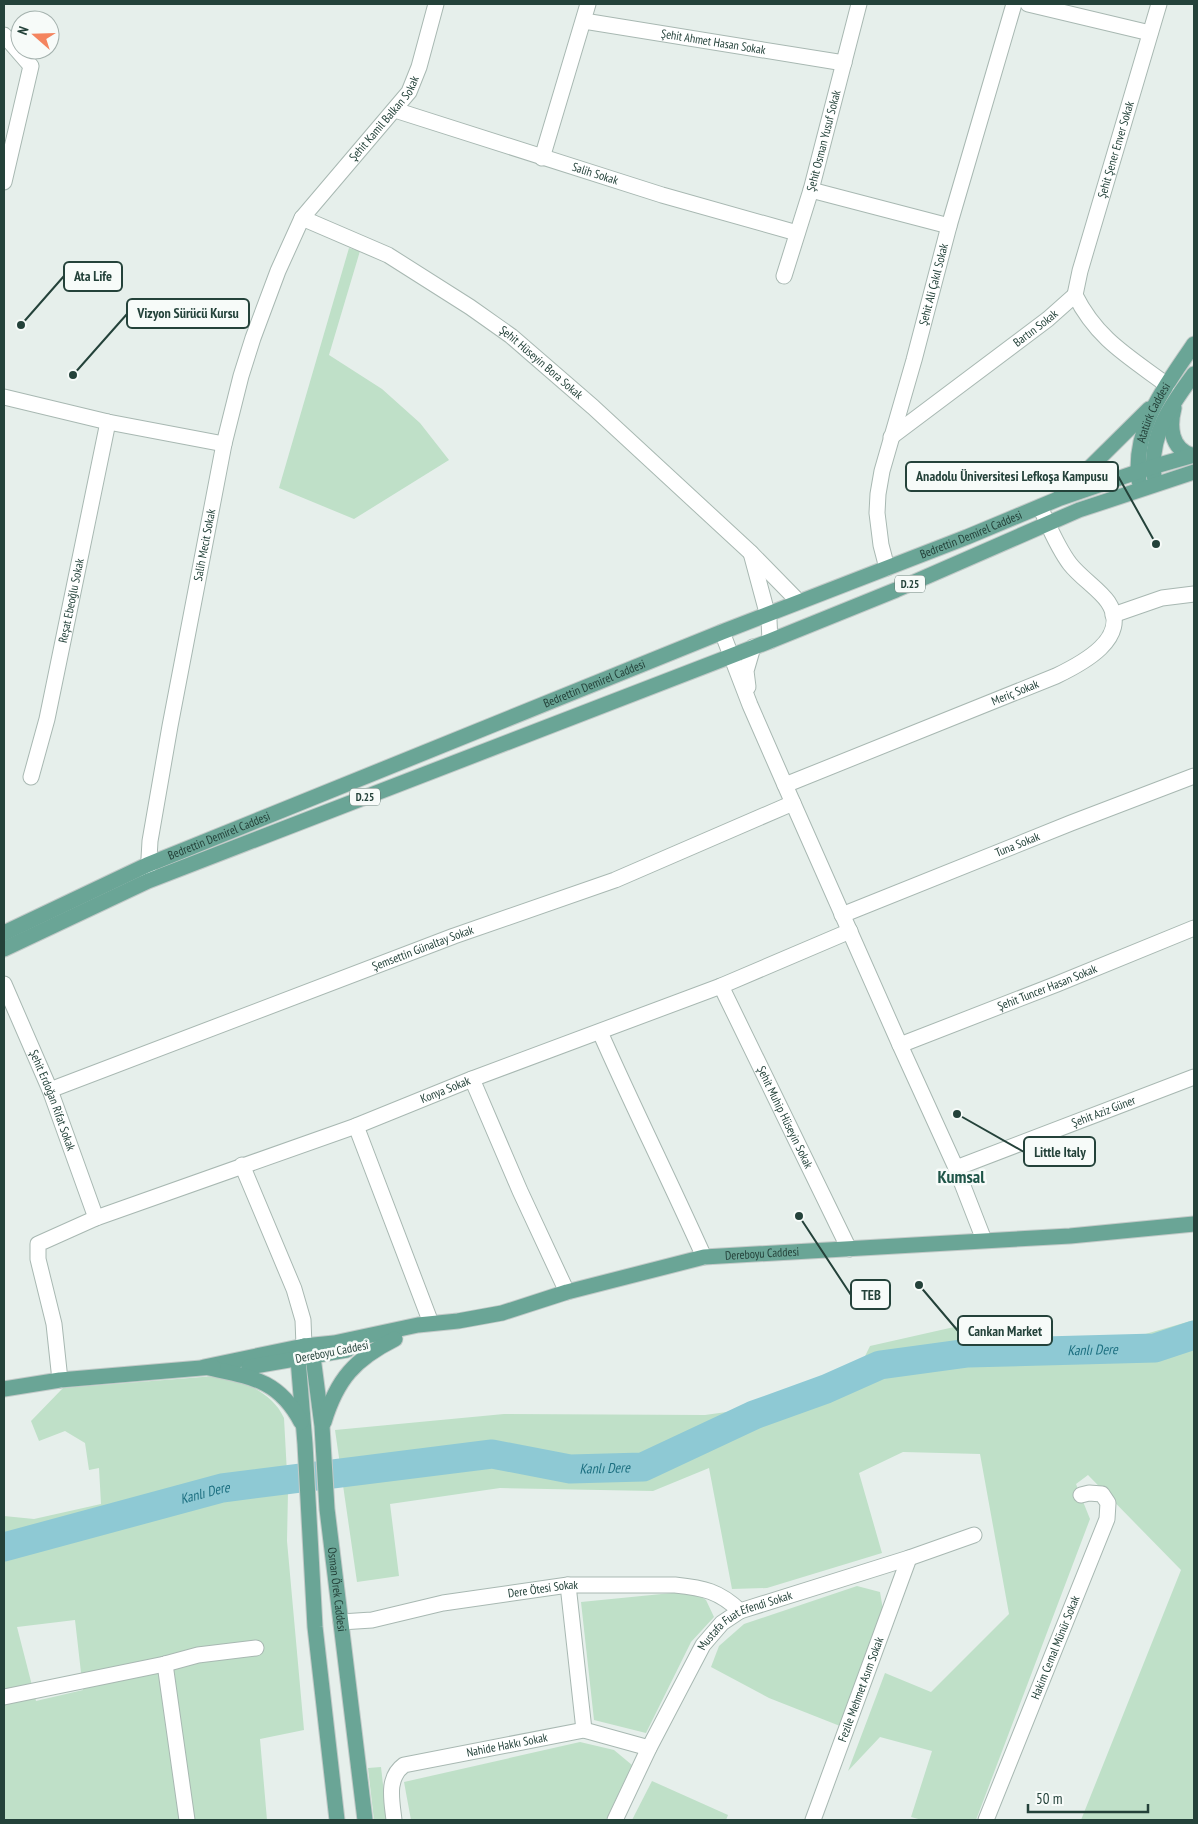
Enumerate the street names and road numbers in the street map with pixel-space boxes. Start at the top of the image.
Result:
street label: Şehit Ahmet Hasan Sokak [660,26,767,57]
street label: Şehit Kamil Balkan Sokak [346,73,422,164]
street label: Şehit Osman Yusuf Sokak [803,88,844,193]
street label: Şehit Şener Enver Sokak [1094,99,1137,200]
street label: Salih Sokak [570,159,621,188]
street label: Şehit Ali Çakıl Sokak [915,241,951,327]
street label: Bartın Sokak [1010,306,1061,350]
street label: Şehit Hüseyin Bora Sokak [497,322,587,402]
street label: Atatürk Caddesi [1133,380,1173,444]
street label: Salih Mecit Sokak [190,507,218,582]
street label: Bedrettin Demirel Caddesi [918,507,1024,562]
street label: Reşat Ebeoğlu Sokak [55,557,87,644]
road number: D.25 [895,576,925,592]
street label: Bedrettin Demirel Caddesi [541,656,647,711]
street label: Meriç Sokak [989,676,1041,708]
road number: D.25 [350,789,380,806]
street label: Bedrettin Demirel Caddesi [166,808,272,863]
street label: Tuna Sokak [993,828,1042,860]
street label: Şemsettin Günaltay Sokak [370,922,476,974]
street label: Şehit Tuncer Hasan Sokak [995,960,1099,1013]
street label: Şehit Erdoğan Rifat Sokak [26,1047,79,1153]
street label: Şehit Muhip Hüseyin Sokak [754,1063,817,1171]
street label: Konya Sokak [418,1072,472,1106]
street label: Şehit Aziz Güner [1069,1092,1138,1130]
street label: Dereboyu Caddesi [724,1244,800,1263]
street label: Dereboyu Caddesi [294,1337,370,1366]
street label: Osman Örek Caddesi [325,1546,350,1633]
street label: Dere Ötesi Sokak [507,1577,578,1601]
street label: Mustafa Fuat Efendi Sokak [694,1587,794,1652]
street label: Hakim Cemal Münür Sokak [1027,1593,1083,1701]
street label: Fezile Mehmet Asım Sokak [834,1635,887,1744]
street label: Nahide Hakkı Sokak [465,1729,549,1760]

